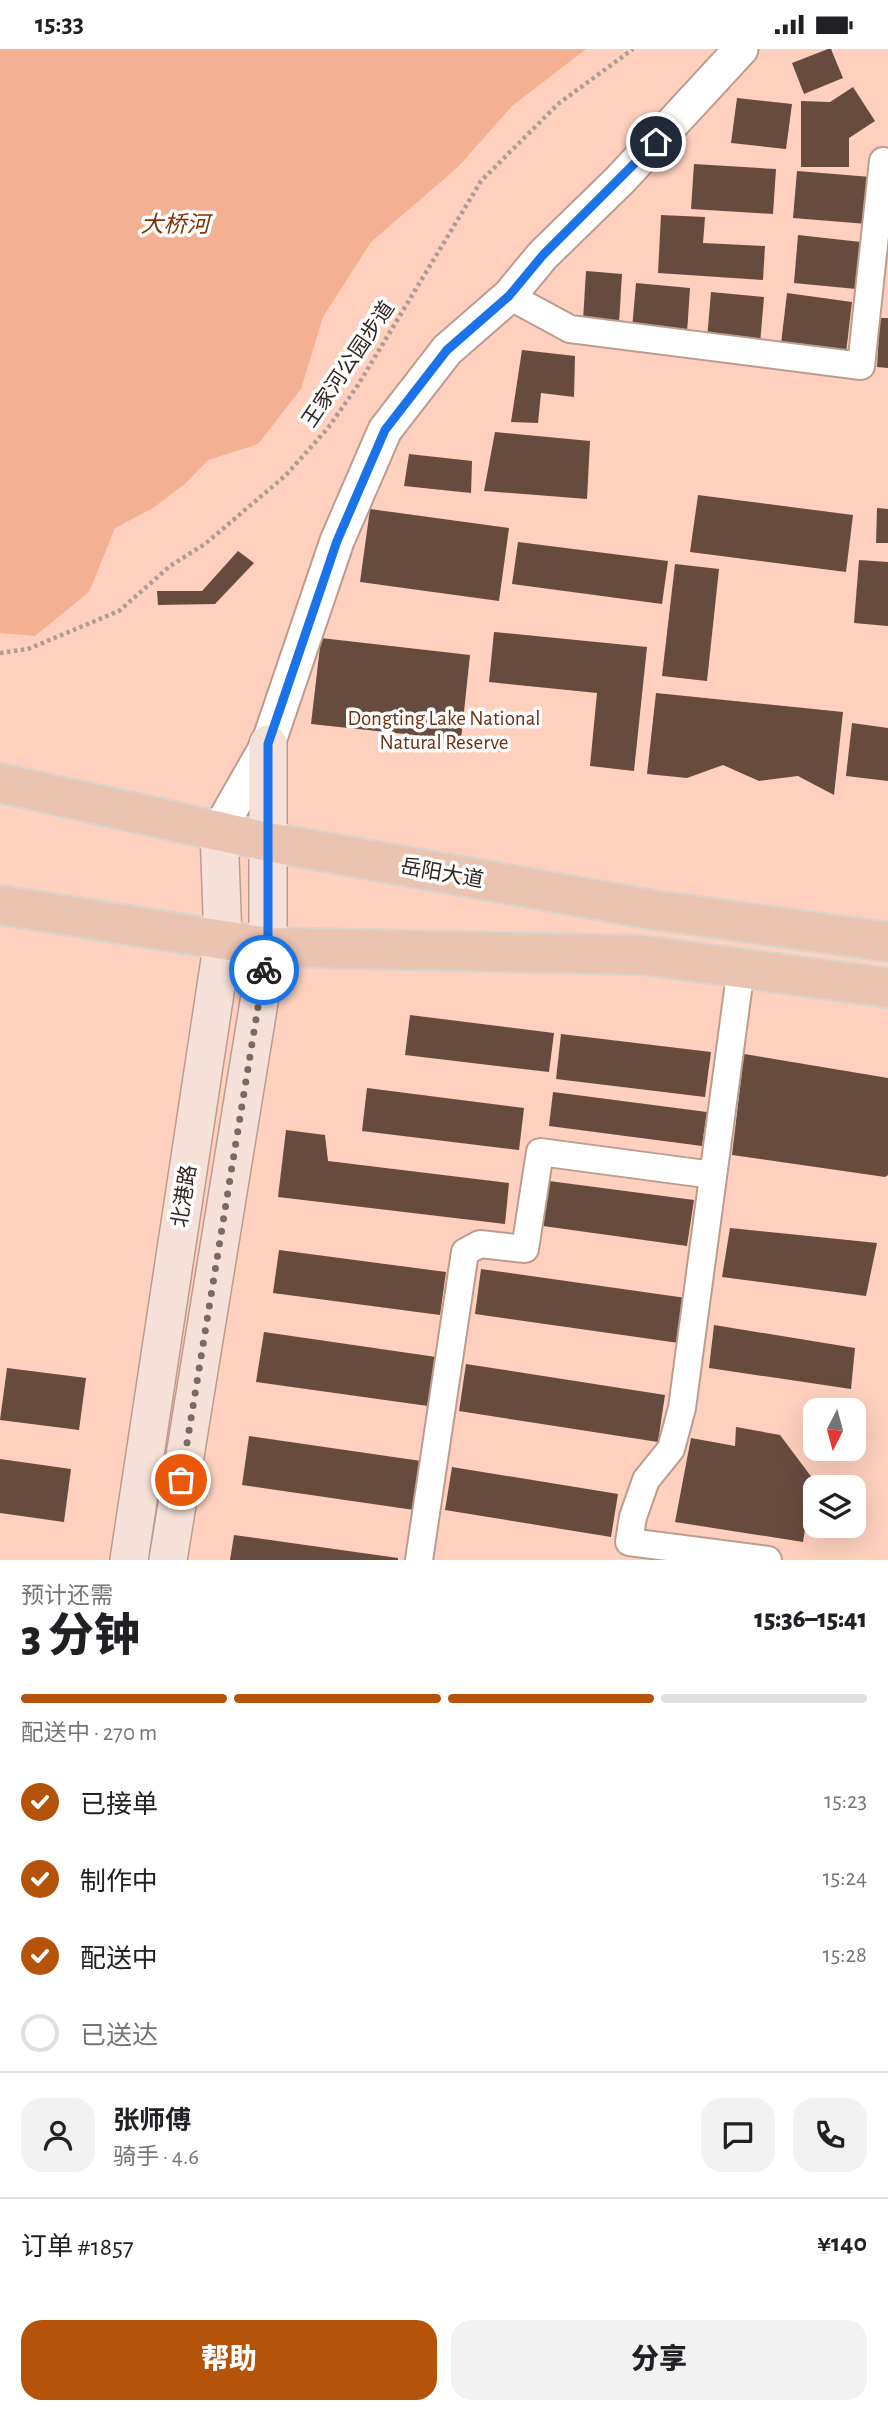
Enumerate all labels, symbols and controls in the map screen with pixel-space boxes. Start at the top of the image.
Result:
text: 15:33 [35,11,84,37]
pin [626,112,686,172]
icon: home [637,123,675,161]
water label: 大桥河 [141,212,214,237]
street label: 王家河公园步道 [298,297,398,431]
park label: Dongting Lake National Natural Reserve [347,708,541,753]
street label: 岳阳大道 [399,855,485,891]
courier [229,935,299,1005]
icon: bike [245,951,283,989]
street label: 北港路 [168,1163,200,1229]
north arrow [803,1398,866,1461]
map controls [803,1398,866,1538]
pin [151,1450,211,1510]
icon: bag [162,1461,200,1499]
button: layers [803,1475,866,1538]
text: 预计还需 [21,1585,113,1608]
text: 15:36–15:41 [754,1606,867,1632]
text: 3 分钟 [21,1614,140,1660]
text: 配送中 · 270 m [21,1722,157,1745]
icon: check [21,1783,59,1821]
text: 15:23 [824,1790,867,1813]
text: 已接单 [80,1792,158,1818]
icon: check [21,1860,59,1898]
text: 15:24 [823,1867,867,1890]
text: 制作中 [80,1869,158,1895]
icon: check [21,1937,59,1975]
text: 15:28 [823,1944,867,1967]
text: 配送中 [80,1946,158,1972]
text: 已送达 [80,2023,158,2049]
button: person [21,2098,95,2172]
button: chat [701,2098,775,2172]
button: phone [793,2098,867,2172]
text: 张师傅 [113,2108,191,2134]
text: 骑手 · 4.6 [113,2146,199,2169]
text: ¥140 [817,2230,867,2256]
text: 订单 #1857 [21,2234,134,2260]
button: 帮助 [21,2320,437,2400]
button: 分享 [451,2320,867,2400]

